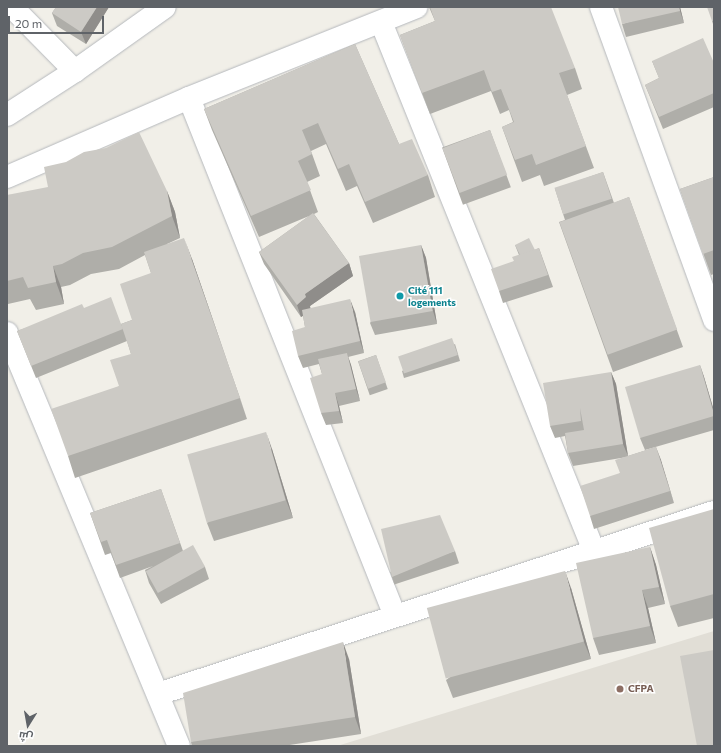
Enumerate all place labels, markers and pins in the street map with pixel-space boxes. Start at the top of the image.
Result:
place label: Cité 111 logements [408,284,456,308]
marker: Cité 111 logements [395,291,405,301]
place label: CFPA [628,683,654,695]
marker: CFPA [615,684,625,694]

